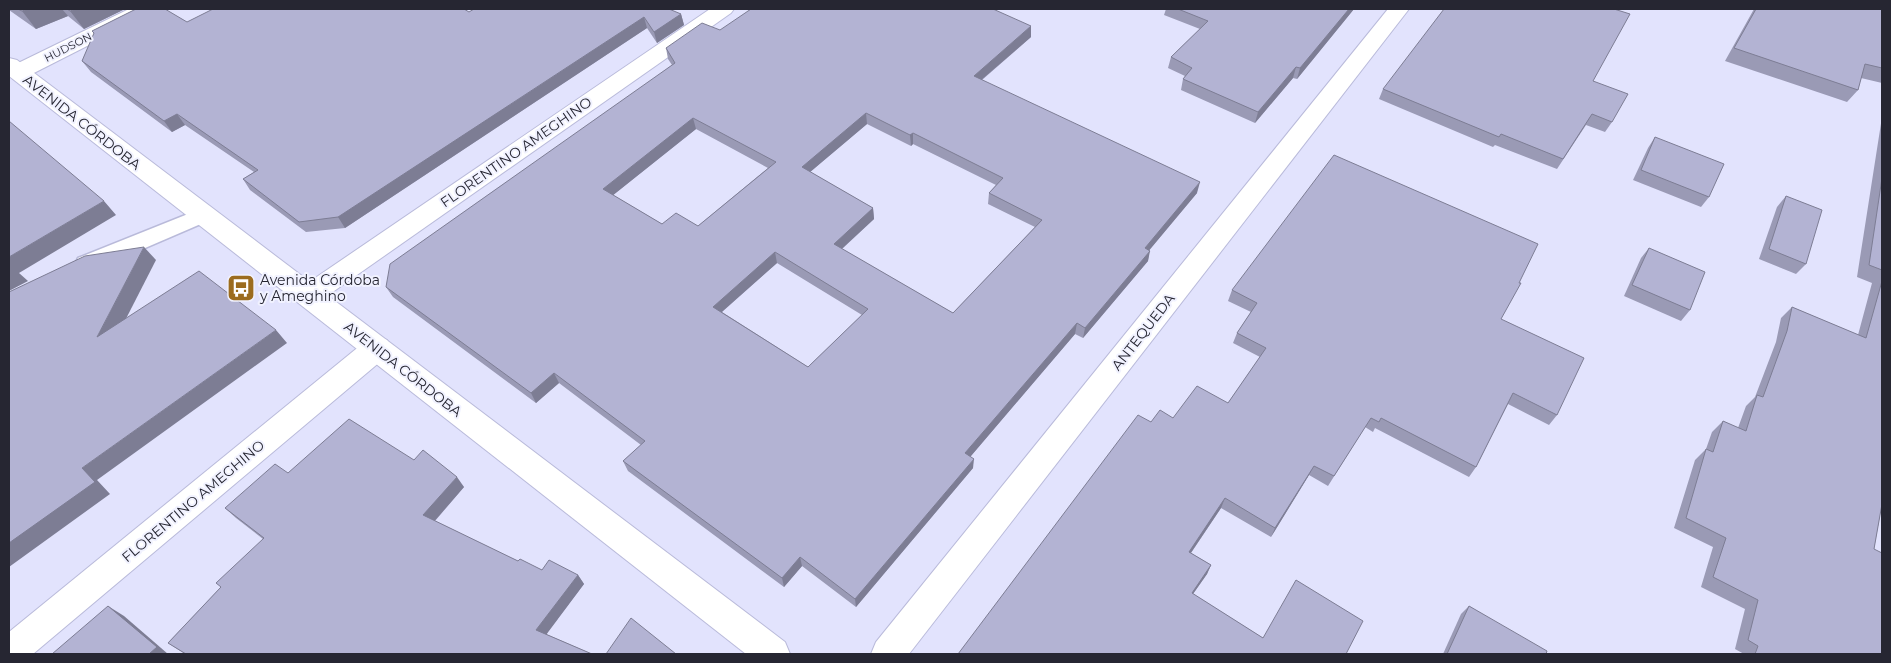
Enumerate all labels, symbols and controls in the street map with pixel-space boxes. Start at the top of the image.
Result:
street label: HUDSON [42,29,94,65]
street label: AVENIDA CÓRDOBA [20,70,145,174]
street label: FLORENTINO AMEGHINO [437,93,595,211]
place label: Avenida Córdoba y Ameghino [259,271,380,305]
bus stop icon: Avenida Córdoba y Ameghino [226,273,256,303]
street label: ANTEQUEDA [1107,289,1179,374]
street label: AVENIDA CÓRDOBA [341,317,466,421]
street label: FLORENTINO AMEGHINO [118,436,268,566]

